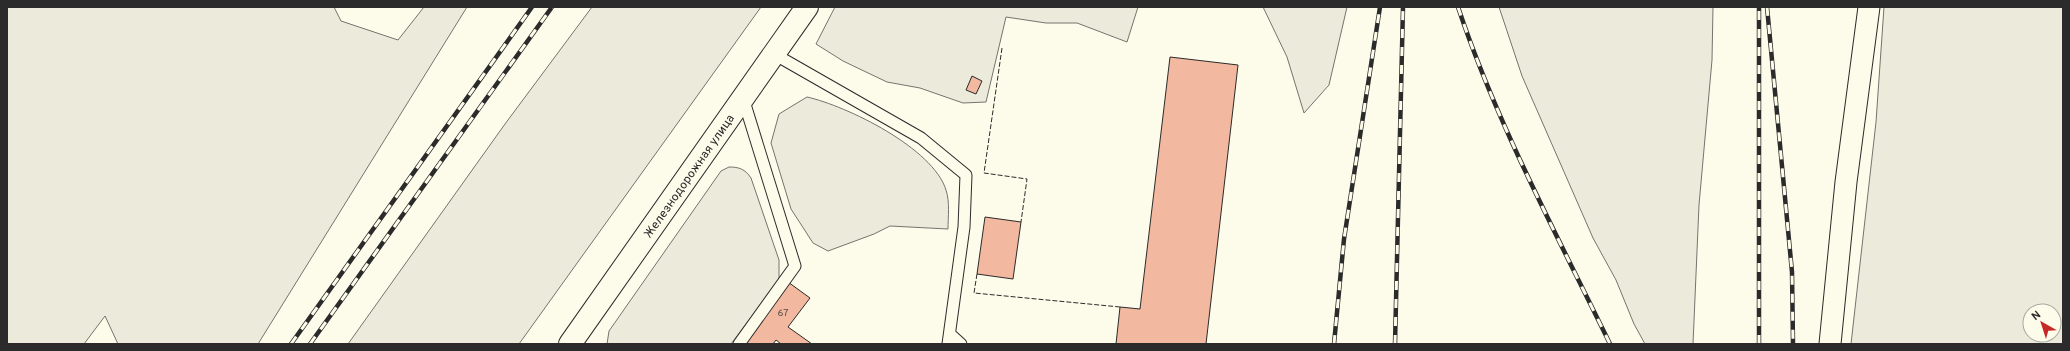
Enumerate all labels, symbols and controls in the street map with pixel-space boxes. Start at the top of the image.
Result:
street label: Железнодорожная улица [641,111,739,242]
north arrow [2022,303,2062,343]
house number: 67 [778,307,789,320]
text: N [2029,308,2044,324]

